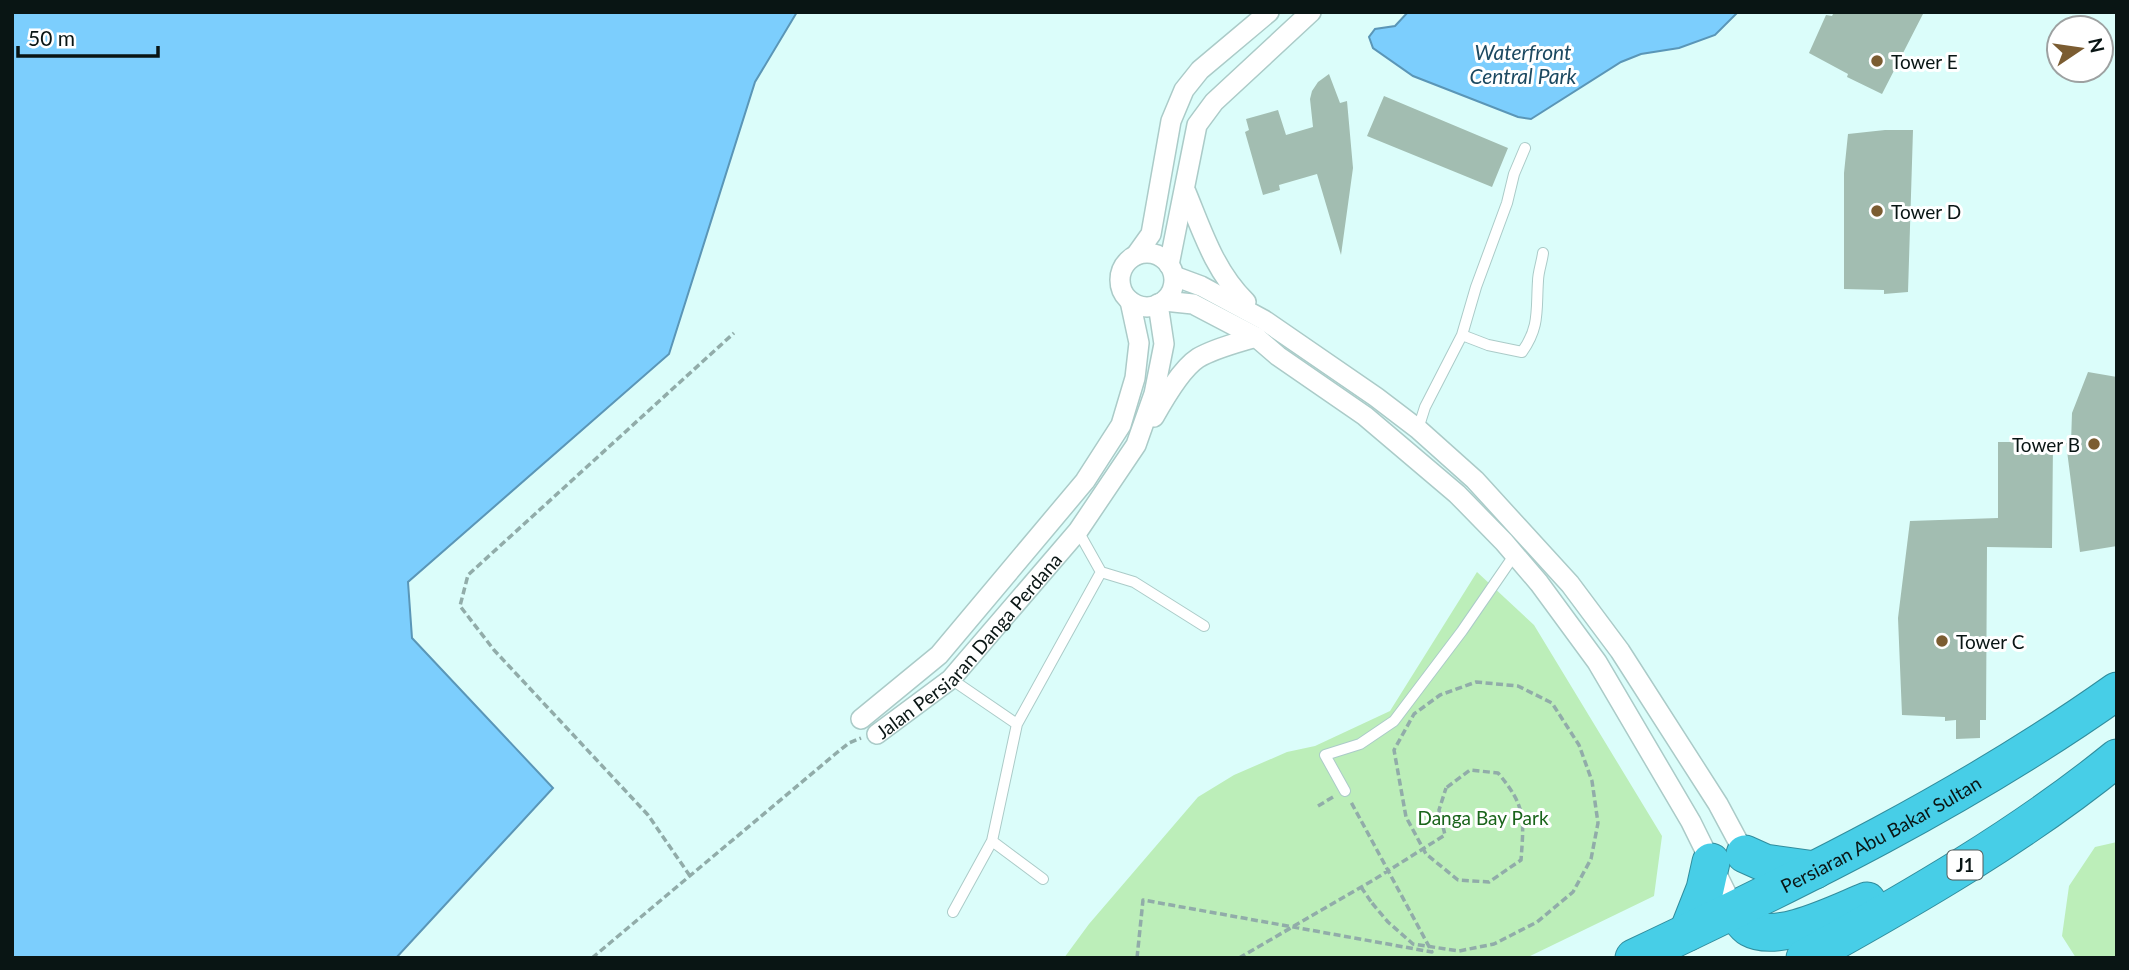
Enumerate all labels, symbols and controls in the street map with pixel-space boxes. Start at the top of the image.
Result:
scale bar [18,14,158,58]
north arrow [2045,14,2115,84]
text: 50 m [28,25,75,50]
text: N [2084,35,2110,55]
water label: Waterfront Central Park [1469,39,1578,88]
place label: Tower E [1891,50,1958,73]
marker: Tower E [1869,53,1885,69]
place label: Tower D [1891,200,1961,223]
marker: Tower D [1869,203,1885,219]
place label: Tower B [2012,433,2080,456]
marker: Tower B [2086,436,2102,452]
street label: Jalan Persiaran Danga Perdana [871,548,1066,743]
place label: Tower C [1956,630,2025,653]
marker: Tower C [1934,633,1950,649]
street label: Persiaran Abu Bakar Sultan [1776,770,1985,897]
park label: Danga Bay Park [1417,806,1549,829]
road number: J1 [1948,850,1982,880]

